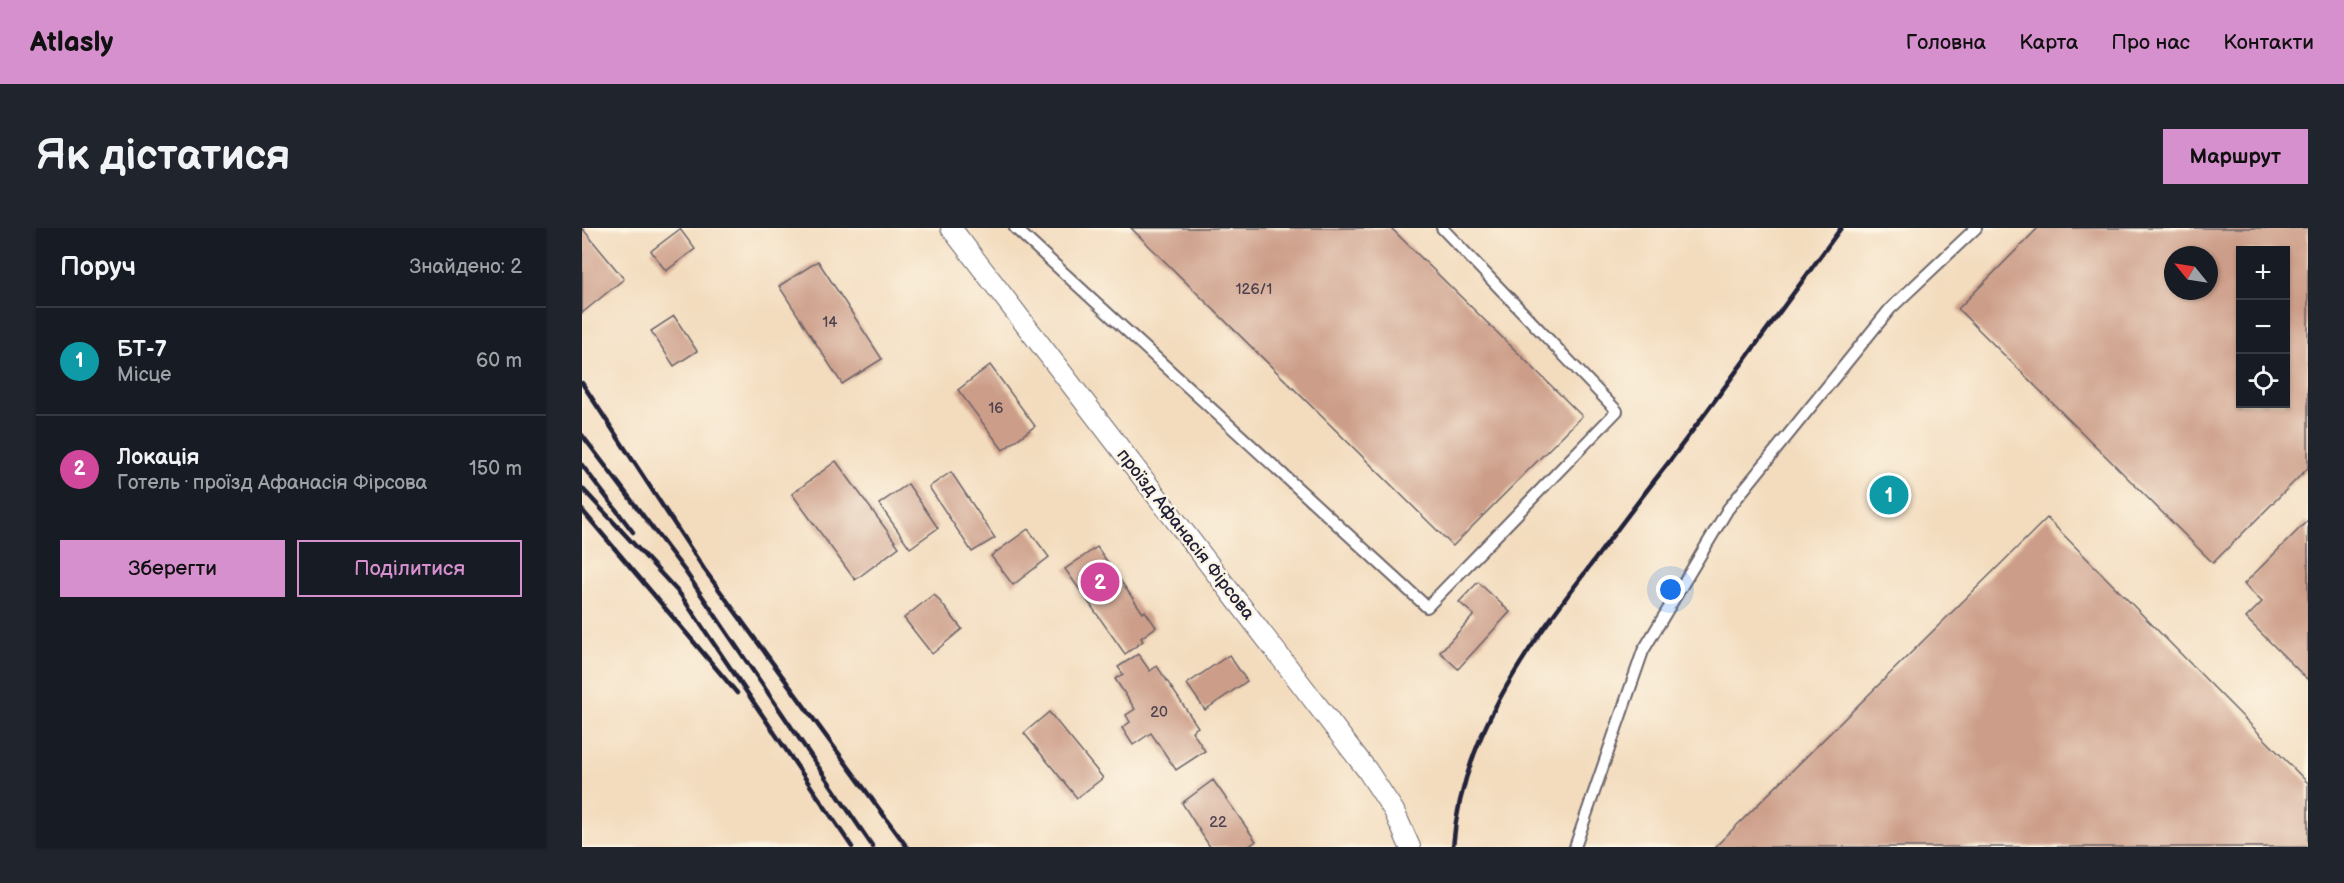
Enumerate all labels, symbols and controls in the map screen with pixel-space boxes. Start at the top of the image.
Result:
text: Atlasly [30,26,113,59]
text: Головна [1906,30,1986,55]
text: Карта [2019,30,2078,55]
text: Про нас [2111,30,2190,55]
text: Контакти [2223,30,2314,55]
button: Маршрут [2163,129,2308,184]
text: Як дістатися [36,131,290,182]
north arrow [2164,246,2218,300]
map controls [2236,246,2290,408]
button: + [2236,246,2290,300]
text: Поруч [60,252,136,283]
text: Знайдено: 2 [409,255,522,279]
house number: 126/1 [1236,280,1272,299]
button: − [2236,300,2290,354]
house number: 14 [823,313,837,332]
text: БТ-7 [117,336,167,363]
text: 1 [75,349,84,373]
text: 60 m [476,349,522,373]
button: locate [2236,354,2290,408]
text: Місце [117,363,171,387]
house number: 16 [989,399,1003,418]
text: Локація [117,444,199,471]
street label: проїзд Афанасія Фірсова [1112,445,1259,624]
text: 2 [74,457,85,481]
text: 150 m [469,457,522,481]
text: Готель · проїзд Афанасія Фірсова [117,471,427,495]
pin: 1 [1870,472,1908,518]
button: Зберегти [60,540,285,597]
button: Поділитися [297,540,522,597]
pin: 2 [1080,560,1120,604]
your location [1656,575,1685,604]
house number: 20 [1150,703,1168,722]
house number: 22 [1209,813,1227,832]

